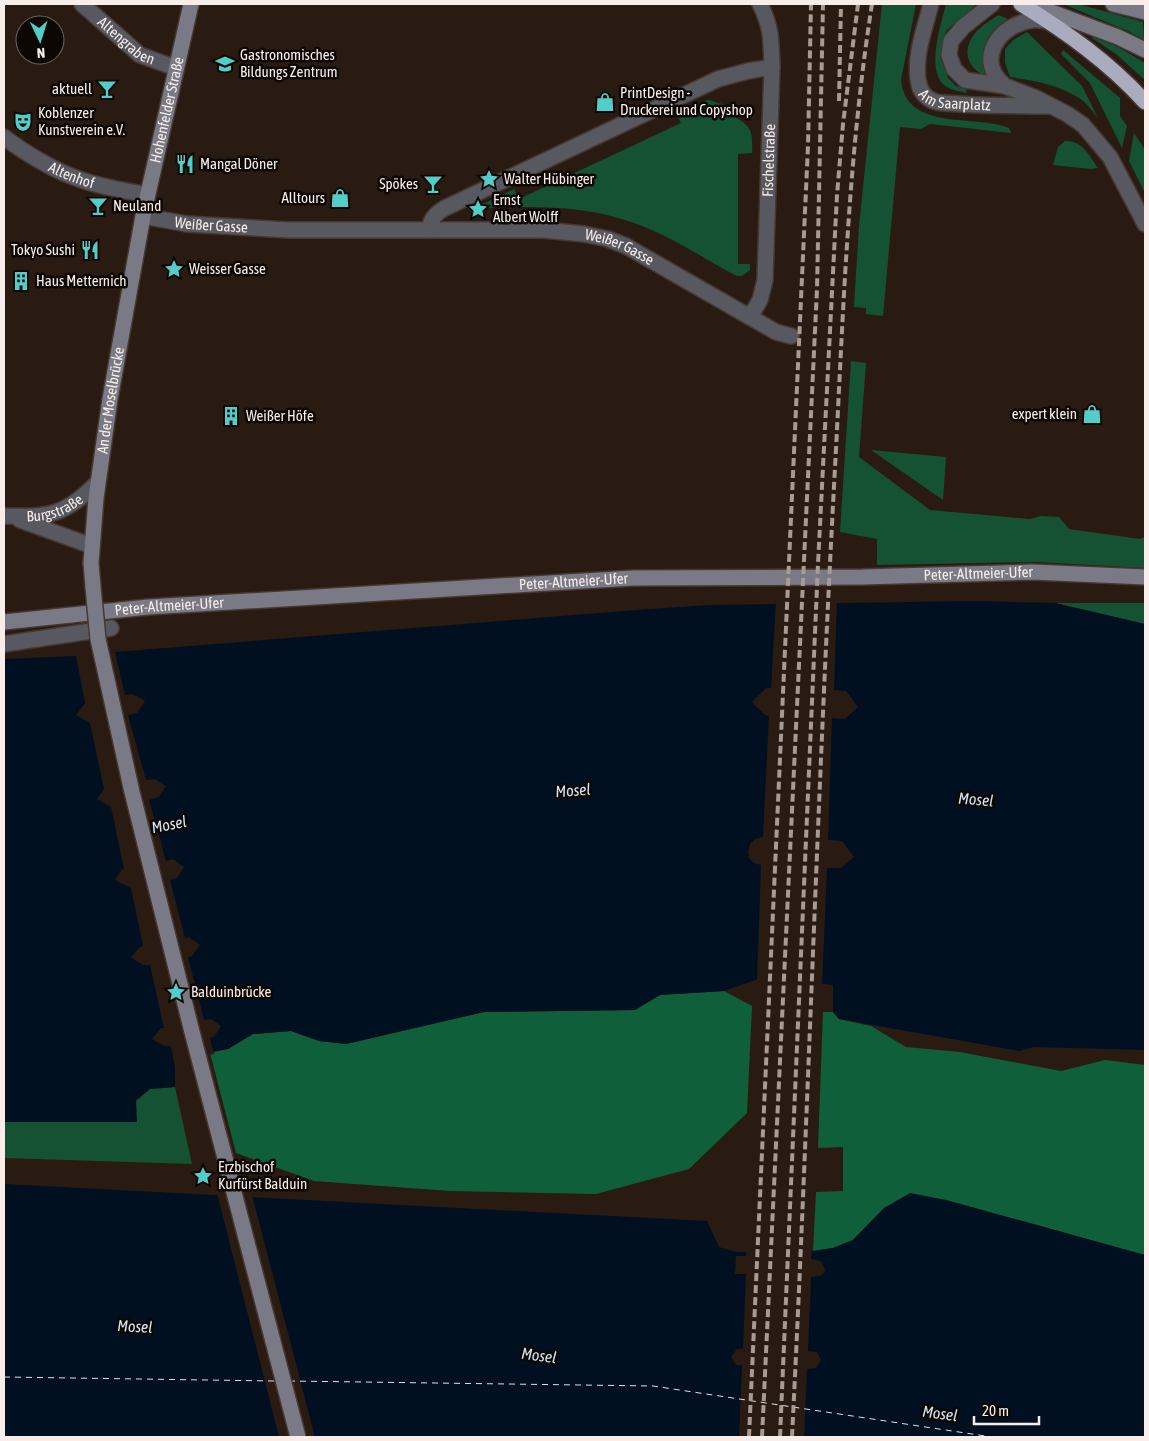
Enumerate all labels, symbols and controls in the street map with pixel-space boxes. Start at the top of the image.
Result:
street label: Altengraben [95,13,157,68]
north arrow [15,15,65,65]
text: N [36,45,46,61]
place label: Gastronomisches Bildungs Zentrum [240,46,337,80]
school or university icon: Gastronomisches Bildungs Zentrum [214,53,236,75]
street label: Hohenfelder Straße [146,55,187,164]
bar icon: aktuell [96,78,118,100]
place label: aktuell [52,80,92,97]
place label: PrintDesign - Druckerei und Copyshop [620,84,753,118]
street label: Am Saarplatz [916,86,992,113]
shop icon: PrintDesign - Druckerei und Copyshop [594,91,616,113]
place label: Koblenzer Kunstverein e.V. [38,104,125,138]
theatre icon: Koblenzer Kunstverein e.V. [12,111,34,133]
street label: Fischelstraße [759,123,778,197]
restaurant icon: Mangal Döner [174,153,196,175]
place label: Mangal Döner [200,155,278,172]
street label: Altenhof [46,158,96,191]
place icon: Walter Hübinger [478,168,500,190]
place label: Walter Hübinger [504,170,595,187]
bar icon: Spökes [422,173,444,195]
place label: Spökes [379,175,418,192]
shop icon: Alltours [329,187,351,209]
place label: Alltours [282,189,325,206]
place label: Ernst Albert Wolff [493,191,558,225]
bar icon: Neuland [87,195,109,217]
place label: Neuland [113,197,161,214]
place icon: Ernst Albert Wolff [467,198,489,220]
street label: Weißer Gasse [173,213,249,236]
street label: Weißer Gasse [584,225,657,268]
restaurant icon: Tokyo Sushi [79,239,101,261]
place label: Tokyo Sushi [11,241,75,258]
place icon: Weisser Gasse [163,258,185,280]
place label: Weisser Gasse [189,260,266,277]
building icon: Haus Metternich [10,270,32,292]
place label: Haus Metternich [36,272,126,289]
street label: An der Moselbrücke [93,345,127,455]
shop icon: expert klein [1081,403,1103,425]
building icon: Weißer Höfe [220,405,242,427]
place label: expert klein [1012,405,1077,422]
place label: Weißer Höfe [246,407,314,424]
street label: Burgstraße [26,490,86,524]
street label: Peter-Altmeier-Ufer [923,563,1034,583]
street label: Peter-Altmeier-Ufer [518,569,629,593]
street label: Peter-Altmeier-Ufer [114,593,225,618]
water label: Mosel [555,780,591,800]
water label: Mosel [958,788,994,810]
water label: Mosel [150,812,188,836]
place icon: Balduinbrücke [165,981,187,1003]
place label: Balduinbrücke [191,983,272,1000]
place label: Erzbischof Kurfürst Balduin [218,1158,307,1192]
place icon: Erzbischof Kurfürst Balduin [192,1165,214,1187]
water label: Mosel [117,1316,153,1336]
water label: Mosel [520,1344,558,1366]
scale bar [974,1394,1039,1426]
water label: Mosel [921,1402,959,1424]
text: 20 m [982,1402,1009,1419]

